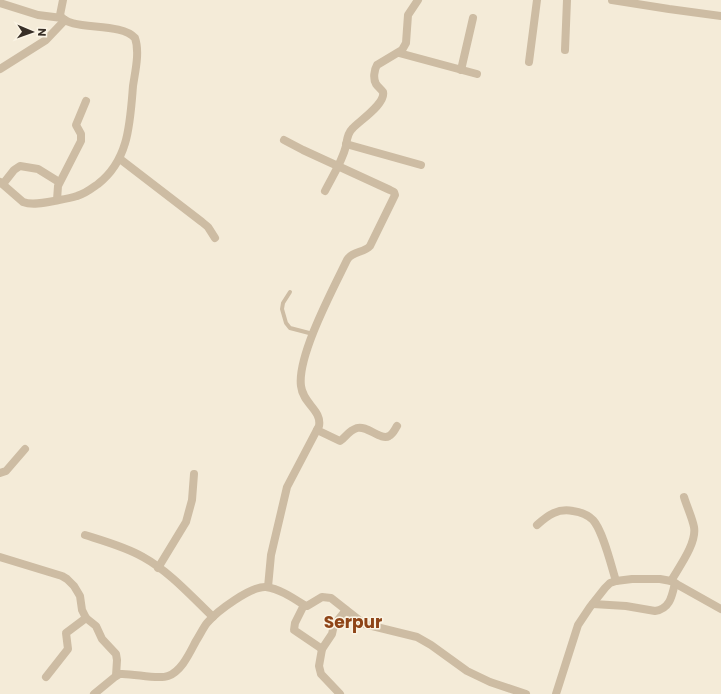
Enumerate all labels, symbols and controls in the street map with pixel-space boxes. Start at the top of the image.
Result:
north arrow [12,12,52,52]
text: N [34,28,50,37]
district label: Serpur [324,610,382,634]

